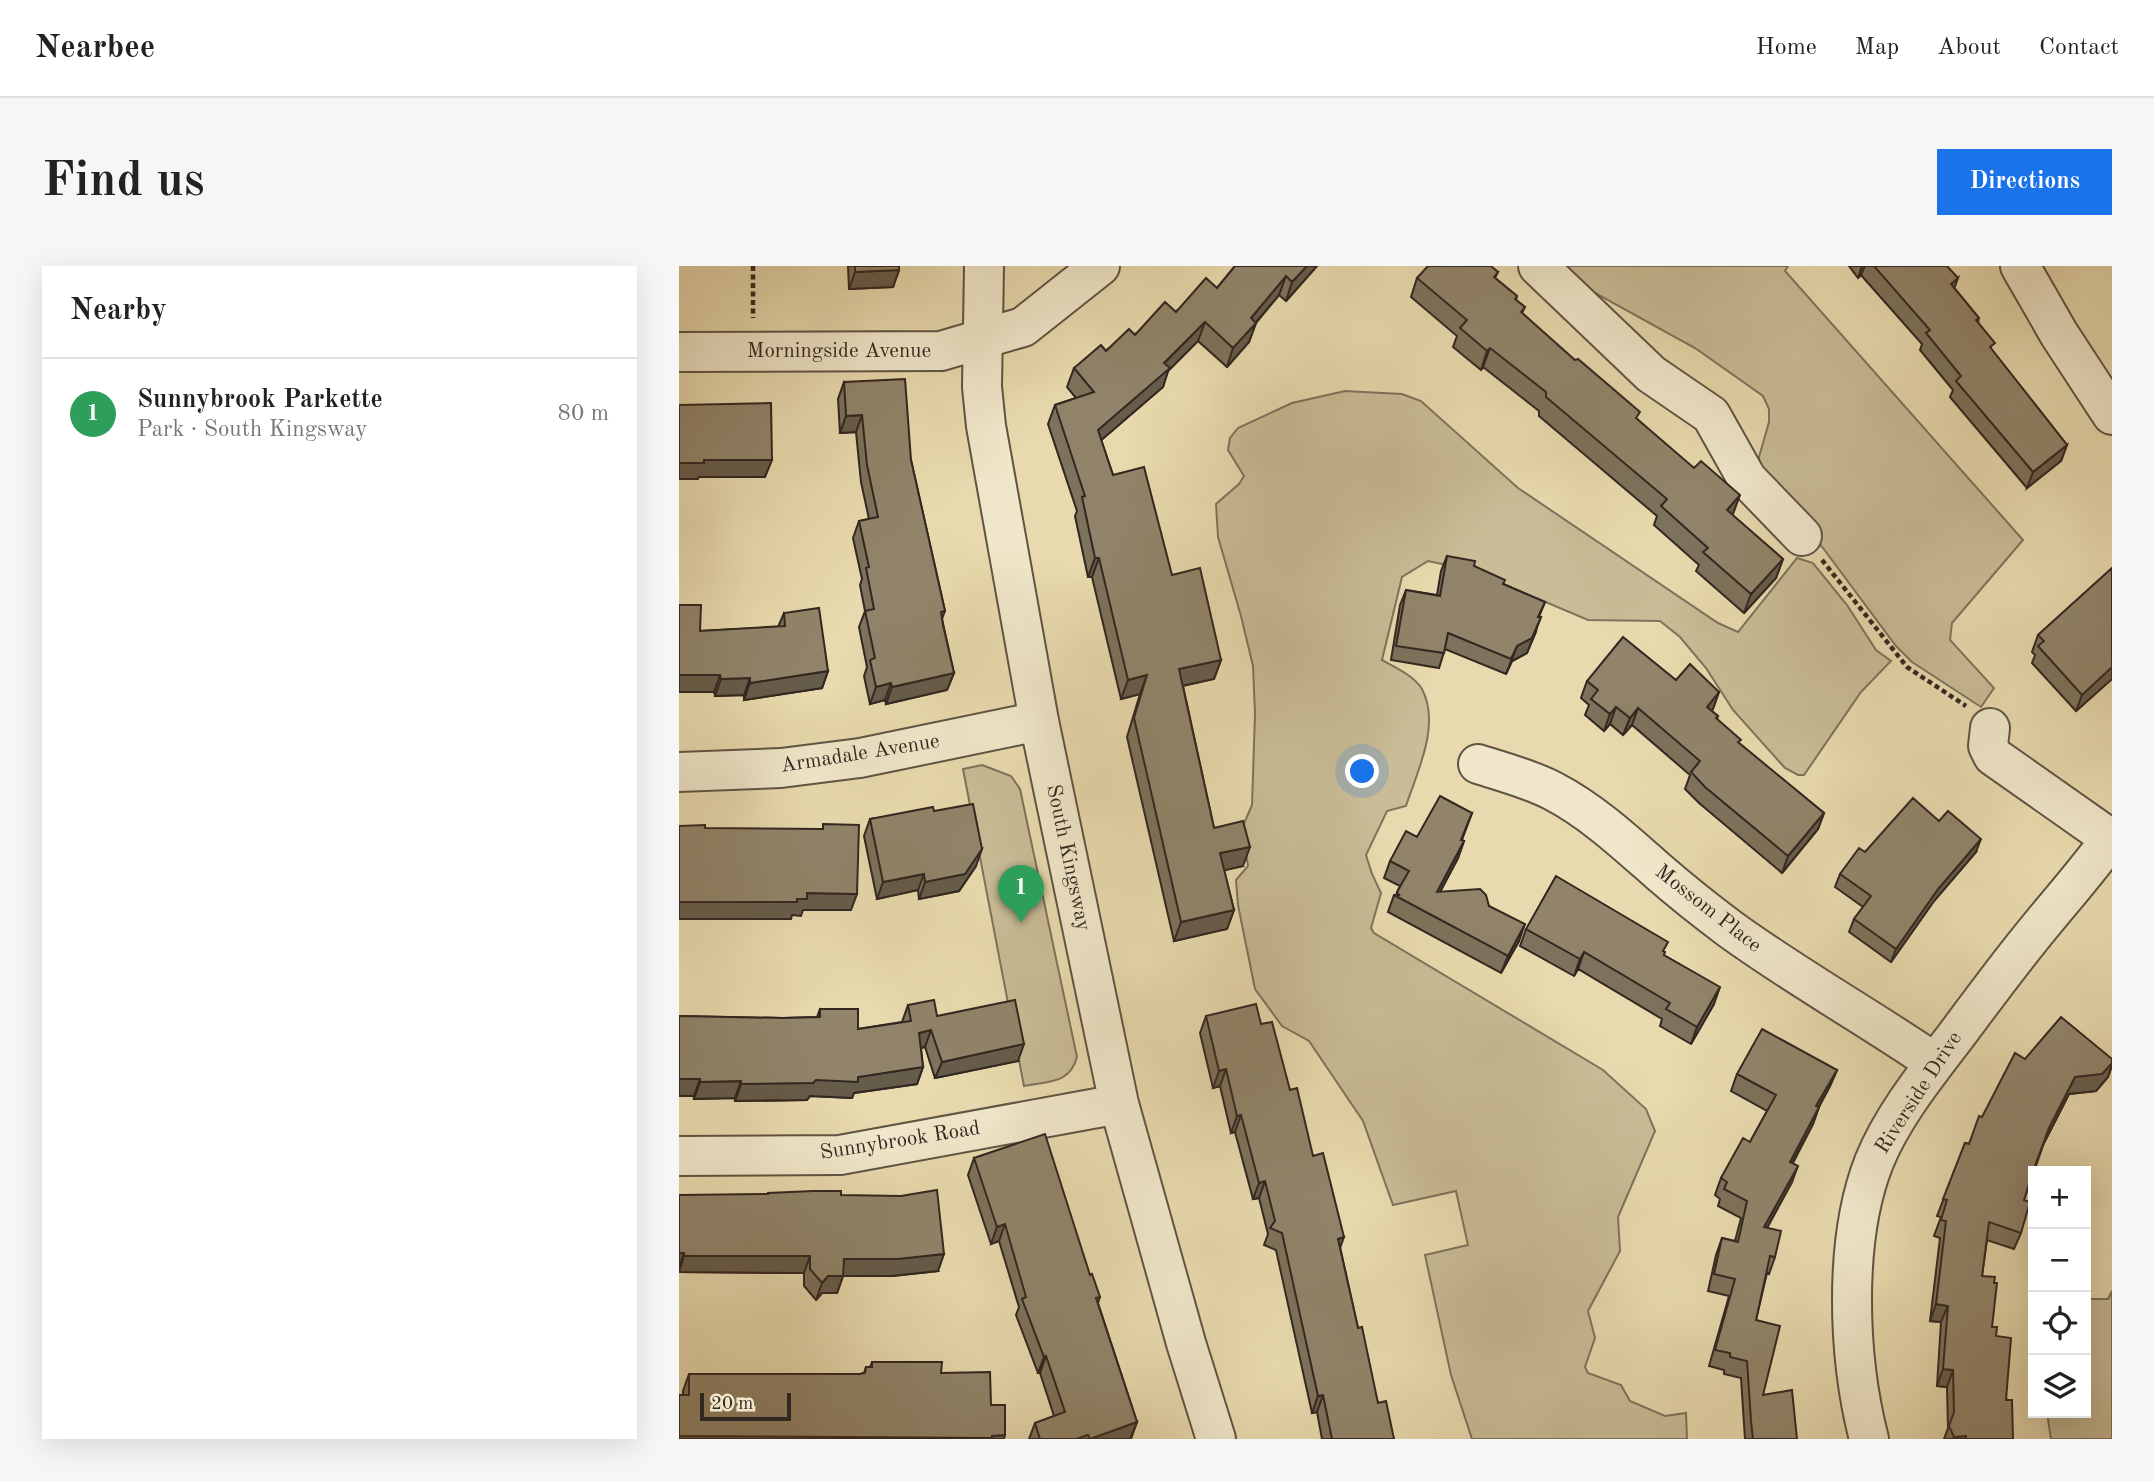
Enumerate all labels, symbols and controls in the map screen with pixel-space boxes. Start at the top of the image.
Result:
text: Nearbee [35,32,155,65]
text: Home [1756,36,1817,60]
text: Map [1855,36,1899,60]
text: About [1937,36,2001,60]
text: Contact [2039,36,2119,60]
button: Directions [1937,149,2112,215]
text: Find us [42,158,205,207]
text: Nearby [70,296,167,326]
street label: Morningside Avenue [747,341,931,362]
text: Sunnybrook Parkette [137,387,383,413]
text: 1 [86,402,100,425]
text: 80 m [558,402,609,425]
text: Park · South Kingsway [137,418,367,441]
street label: Armadale Avenue [779,731,941,777]
your location [1345,754,1379,788]
street label: South Kingsway [1042,783,1094,933]
street label: Mossom Place [1651,861,1765,957]
pin: 1 [998,865,1044,923]
street label: Riverside Drive [1872,1028,1966,1158]
street label: Sunnybrook Road [818,1118,982,1164]
map controls [2028,1166,2091,1418]
button: + [2028,1166,2091,1229]
button: − [2028,1229,2091,1292]
button: locate [2028,1292,2091,1355]
button: layers [2028,1355,2091,1418]
scale bar [700,1390,791,1422]
text: 20 m [711,1395,753,1414]

